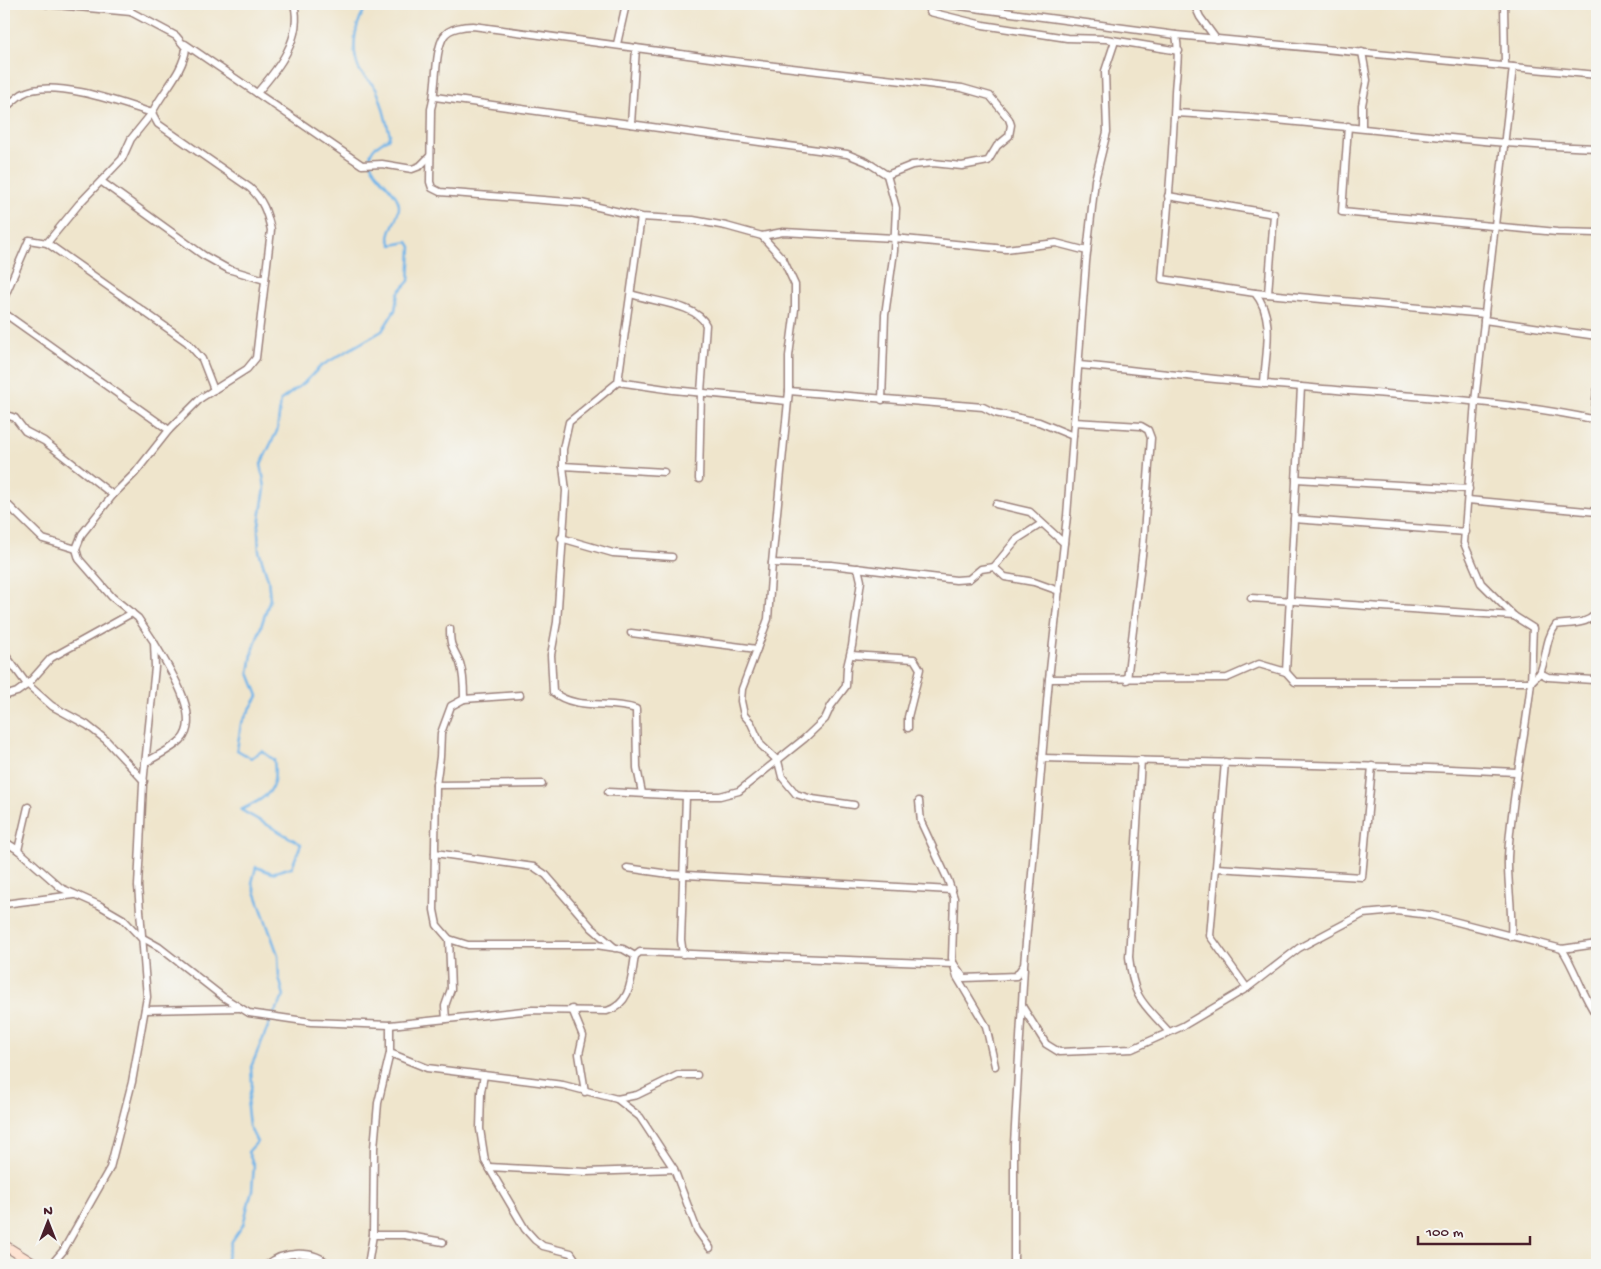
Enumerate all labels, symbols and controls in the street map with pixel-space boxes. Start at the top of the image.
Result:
north arrow [22,1196,72,1246]
text: N [43,1203,53,1220]
scale bar [1418,1214,1531,1246]
text: 100 m [1425,1224,1464,1242]

